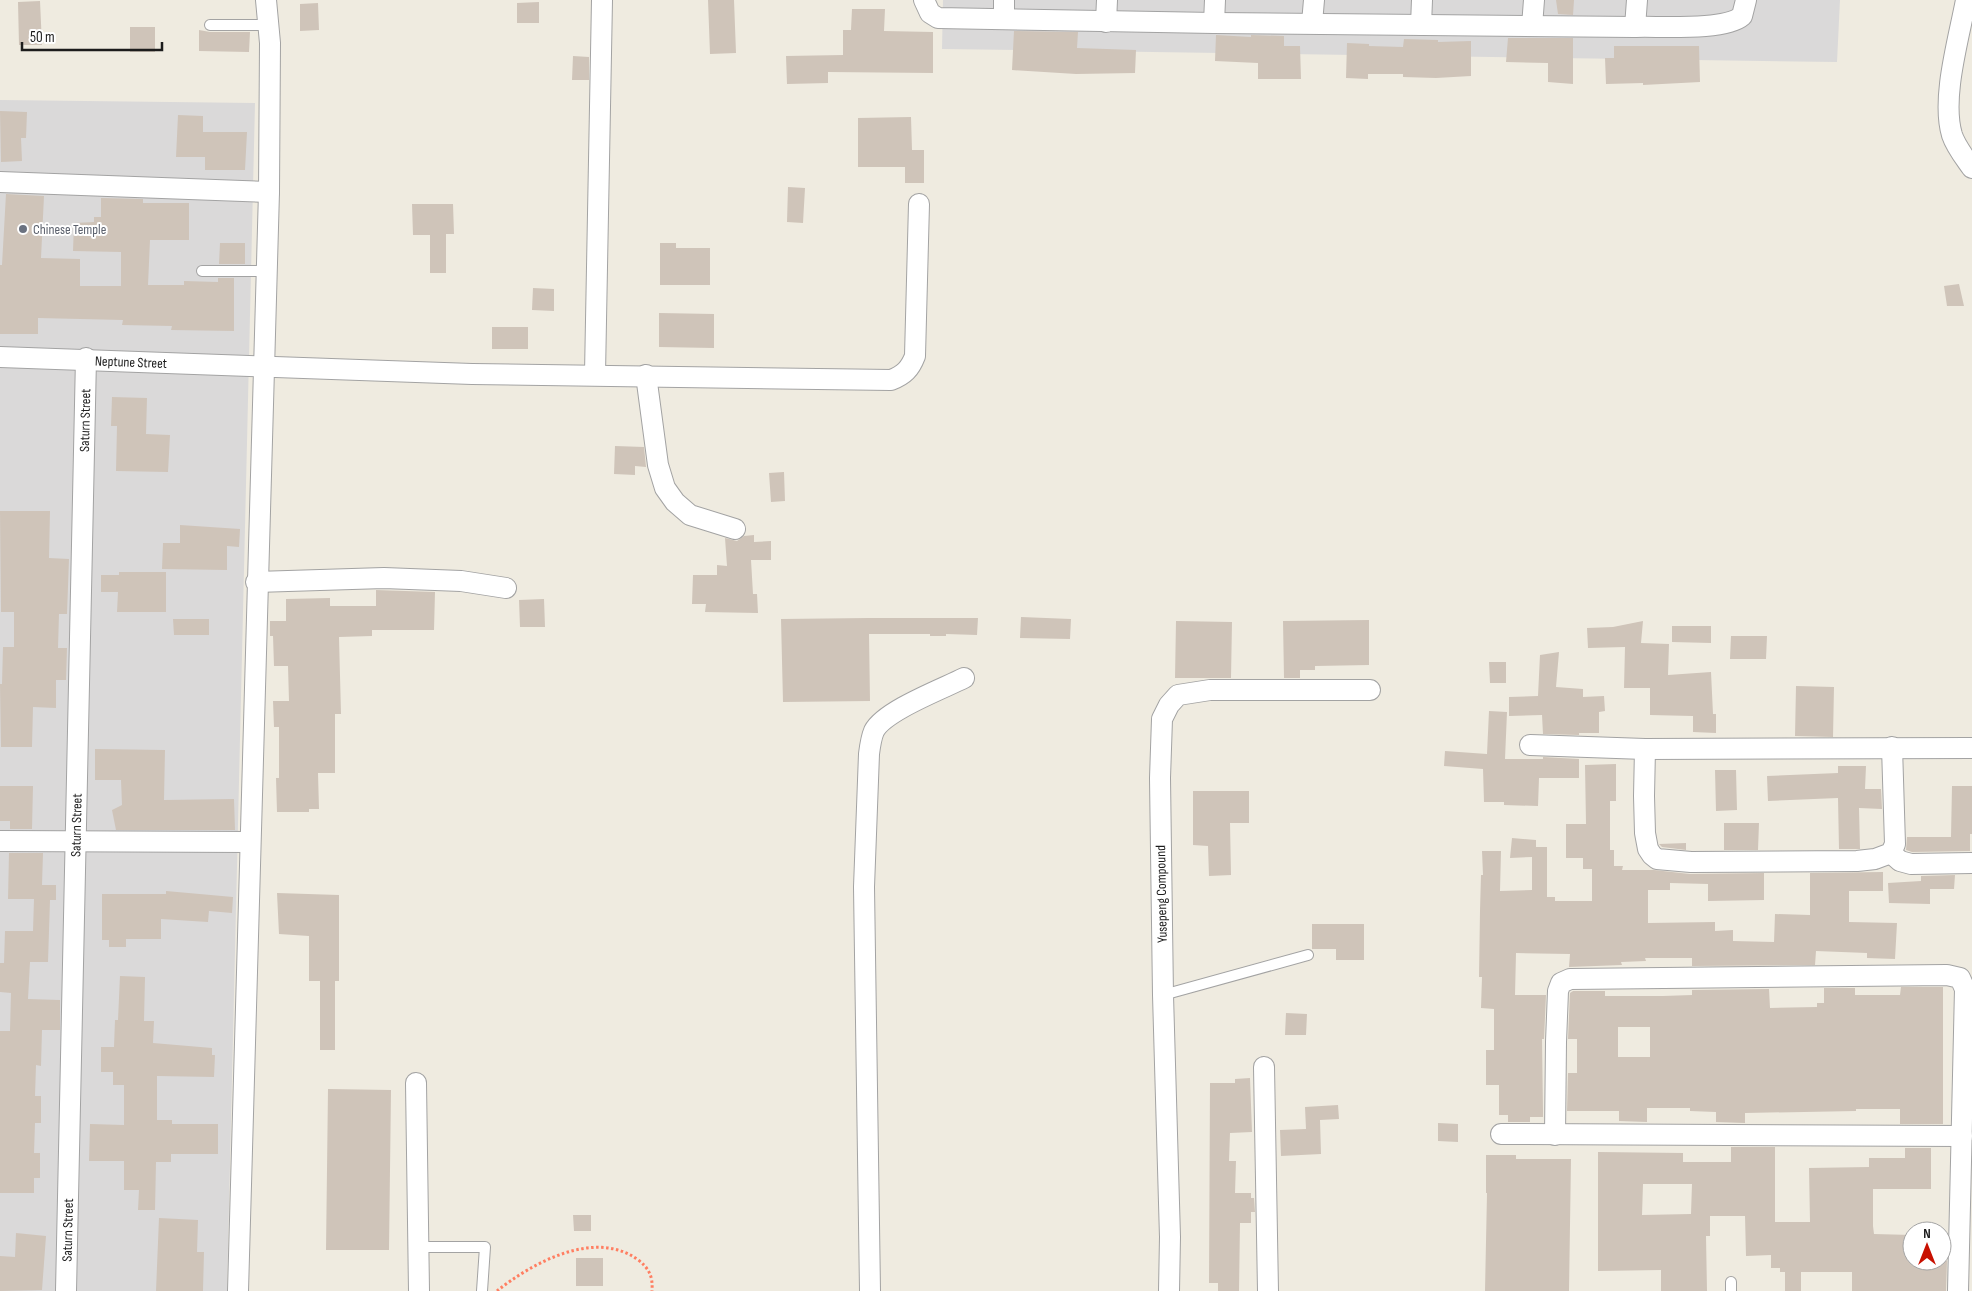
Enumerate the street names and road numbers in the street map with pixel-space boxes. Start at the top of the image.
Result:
street label: Neptune Street [95,352,167,372]
street label: Saturn Street [76,388,94,452]
street label: Saturn Street [67,793,86,857]
street label: Yusepeng Compound [1152,845,1171,943]
street label: Saturn Street [59,1198,77,1262]

